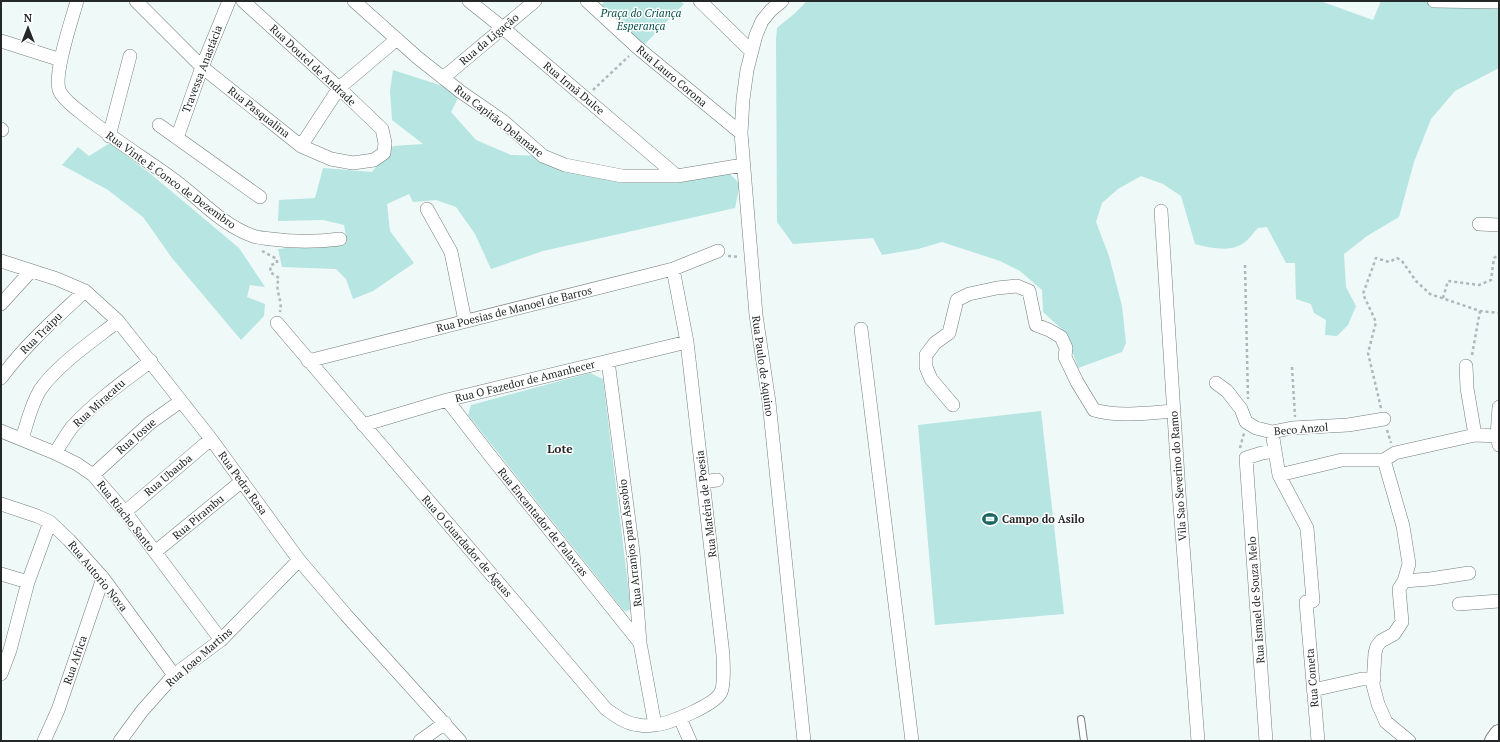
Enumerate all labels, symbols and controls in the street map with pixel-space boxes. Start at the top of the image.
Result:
park label: Praça do Criança Esperança [600,6,682,34]
north arrow [8,8,48,48]
street label: Rua da Ligação [456,10,522,68]
text: N [24,11,33,25]
street label: Rua Doutel de Andrade [267,21,359,109]
street label: Travessa Anastácia [179,23,225,115]
street label: Rua Lauro Corona [634,42,710,110]
street label: Rua Irmã Dulce [541,58,608,118]
street label: Rua Capitão Delamare [452,82,547,160]
street label: Rua Pasqualina [225,83,293,141]
street label: Rua Vinte E Conco de Dezembro [103,128,239,232]
street label: Rua Poesias de Manoel de Barros [435,283,594,335]
street label: Rua Traipu [17,309,65,357]
street label: Rua Paulo de Aquino [749,315,777,417]
street label: Rua O Fazedor de Amanhecer [454,357,597,405]
street label: Rua Miracatu [70,376,128,430]
street label: Vila Sao Severino do Ramo [1166,410,1190,542]
street label: Rua Josue [113,415,159,457]
street label: Beco Anzol [1273,420,1329,438]
district label: Lote [547,441,573,456]
street label: Rua Pedra Rasa [215,449,271,518]
street label: Rua Matéria de Poesia [692,449,720,558]
street label: Rua Ubauba [141,451,195,499]
street label: Rua Encantador de Palavras [495,465,591,579]
street label: Rua Riacho Santo [94,478,158,554]
street label: Rua Arranjos para Assobio [615,478,645,608]
street label: Rua Pirambu [169,491,227,543]
street label: Rua O Guardador de Águas [419,492,515,600]
sports icon: Campo do Asilo [981,510,999,528]
place label: Campo do Asilo [1002,512,1085,526]
street label: Rua Ismael de Souza Melo [1245,536,1267,664]
street label: Rua Autorio Nova [65,538,131,614]
street label: Rua Joao Martins [163,624,235,690]
street label: Rua Africa [60,633,90,686]
street label: Rua Cometa [1302,648,1322,708]

